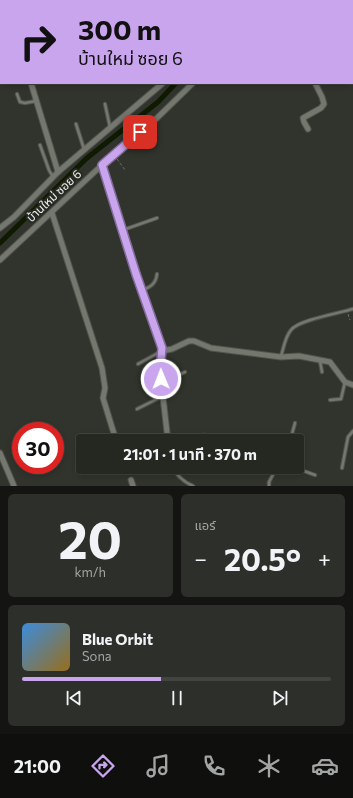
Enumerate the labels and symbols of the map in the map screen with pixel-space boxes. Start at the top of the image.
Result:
pin [123,115,157,149]
street label: บ้านใหม่ ซอย 6 [23,166,84,224]
position arrow [140,358,182,400]
speed limit sign: 30 [12,422,64,474]

